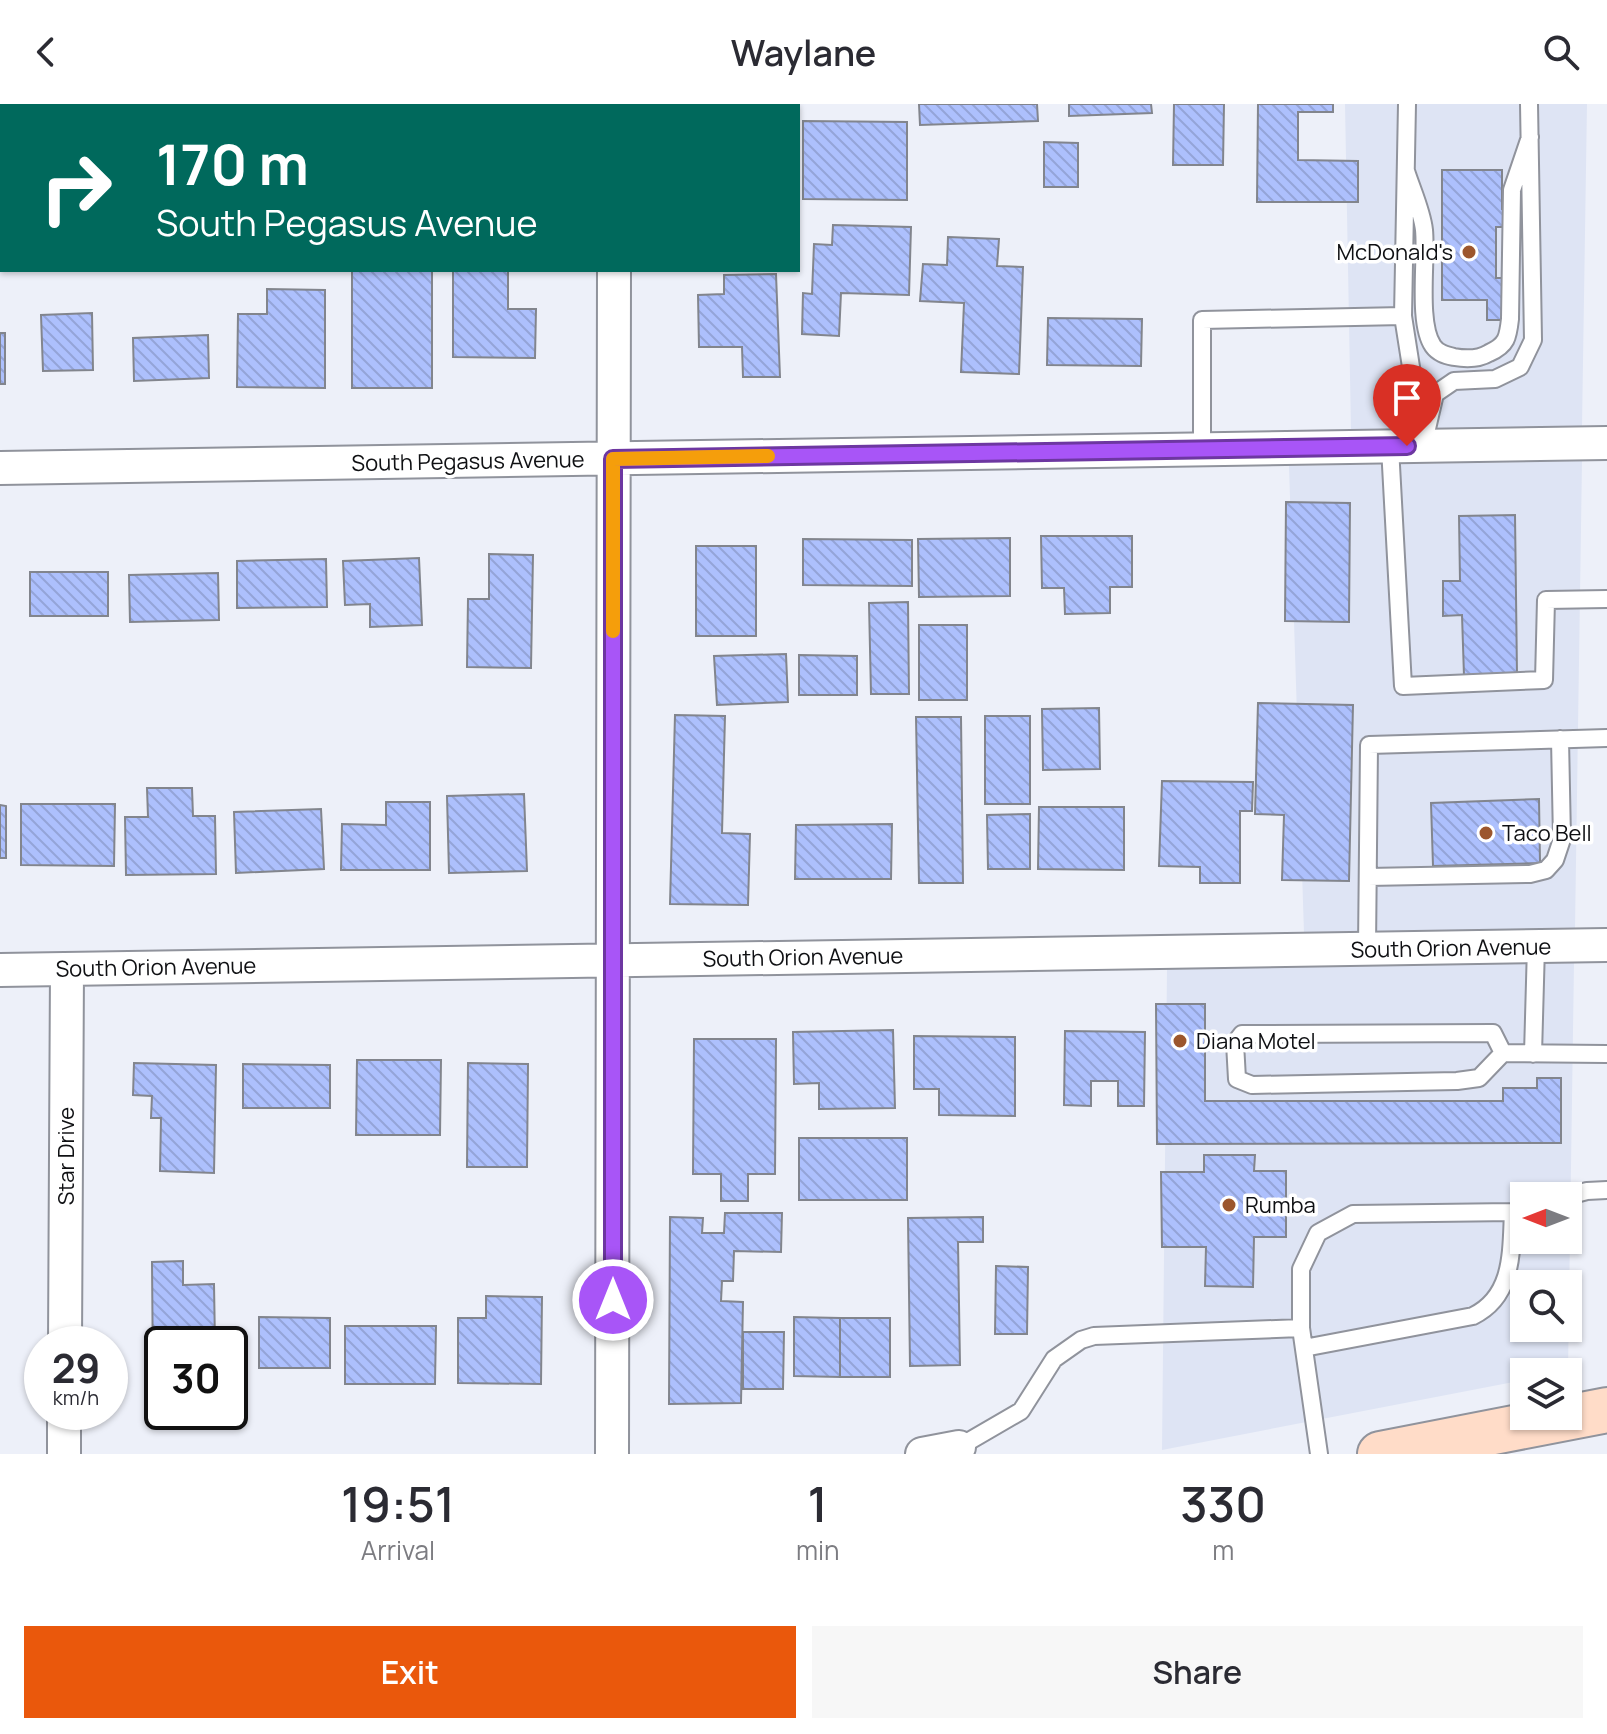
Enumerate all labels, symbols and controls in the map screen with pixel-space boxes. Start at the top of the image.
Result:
text: Waylane [731,28,876,77]
icon: back [24,30,68,74]
icon: search [1539,30,1583,74]
text: 170 m [156,125,309,202]
icon: right [24,136,128,240]
text: South Pegasus Avenue [156,198,537,247]
place label: McDonald's [1337,237,1453,267]
marker: McDonald's [1460,243,1478,261]
pin [1373,364,1441,446]
icon: arrive [1385,376,1429,420]
street label: South Pegasus Avenue [351,444,585,478]
place label: Taco Bell [1502,818,1592,848]
marker: Taco Bell [1477,824,1495,842]
street label: South Orion Avenue [1350,931,1552,965]
street label: South Orion Avenue [702,940,904,974]
street label: South Orion Avenue [55,950,257,984]
place label: Diana Motel [1196,1026,1316,1056]
marker: Diana Motel [1171,1032,1189,1050]
street label: Star Drive [51,1107,81,1205]
north arrow [1510,1182,1582,1254]
map controls [1510,1182,1582,1430]
place label: Rumba [1245,1190,1316,1220]
marker: Rumba [1220,1196,1238,1214]
position arrow [571,1258,655,1342]
button: search [1510,1270,1582,1342]
speed limit sign: 30 [144,1326,248,1430]
text: 29 [52,1340,100,1395]
button: layers [1510,1358,1582,1430]
text: km/h [53,1384,99,1411]
text: 19:51 [341,1471,455,1536]
text: 1 [808,1471,828,1536]
text: 330 [1180,1471,1266,1536]
text: Arrival [361,1532,435,1568]
text: min [796,1532,839,1568]
text: m [1212,1532,1234,1568]
button: Exit [24,1626,796,1718]
button: Share [812,1626,1583,1718]

